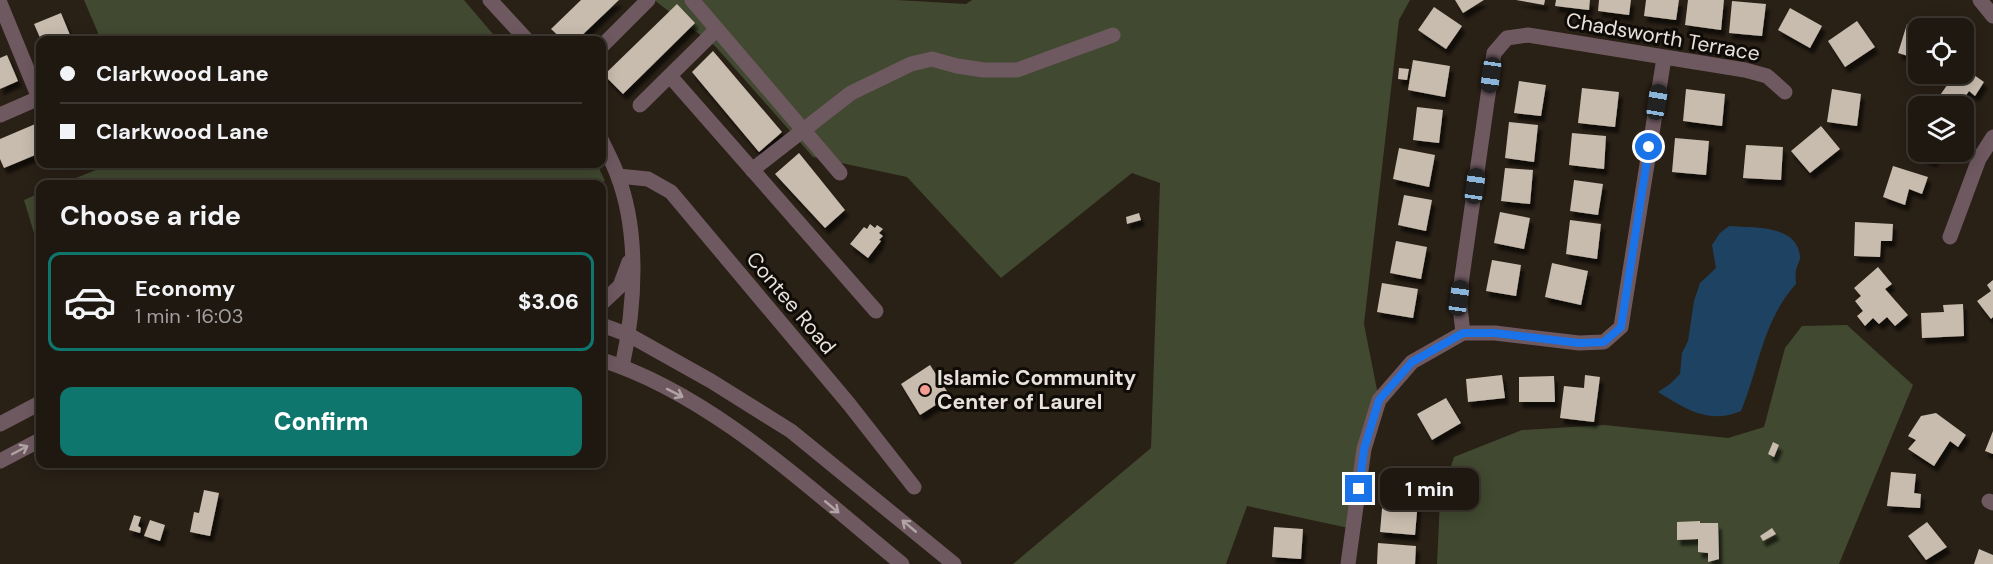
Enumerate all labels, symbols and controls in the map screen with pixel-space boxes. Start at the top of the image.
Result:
street label: Chadsworth Terrace [1564,6,1762,68]
map controls [1908,18,1974,162]
button: locate [1908,18,1974,84]
car [1480,56,1502,94]
text: Clarkwood Lane [96,59,269,88]
car [1645,83,1669,121]
button: layers [1908,96,1974,162]
text: Clarkwood Lane [96,117,269,146]
route start [1635,133,1662,160]
car [1464,167,1486,205]
text: Choose a ride [60,198,241,233]
street label: Contee Road [740,246,842,360]
text: Economy [135,274,235,303]
icon: car [63,275,117,329]
car [1448,279,1470,317]
text: $3.06 [518,287,579,316]
text: 1 min · 16:03 [135,303,244,329]
place label: Islamic Community Center of Laurel [937,364,1137,416]
marker: Islamic Community Center of Laurel [918,383,932,397]
button: Confirm [60,387,582,456]
one-way arrow [665,388,683,399]
one-way arrow [11,444,29,455]
callout: 1 min [1380,468,1479,510]
route end [1345,475,1372,502]
text: 1 min [1405,476,1454,502]
one-way arrow [824,500,839,514]
one-way arrow [901,520,917,533]

